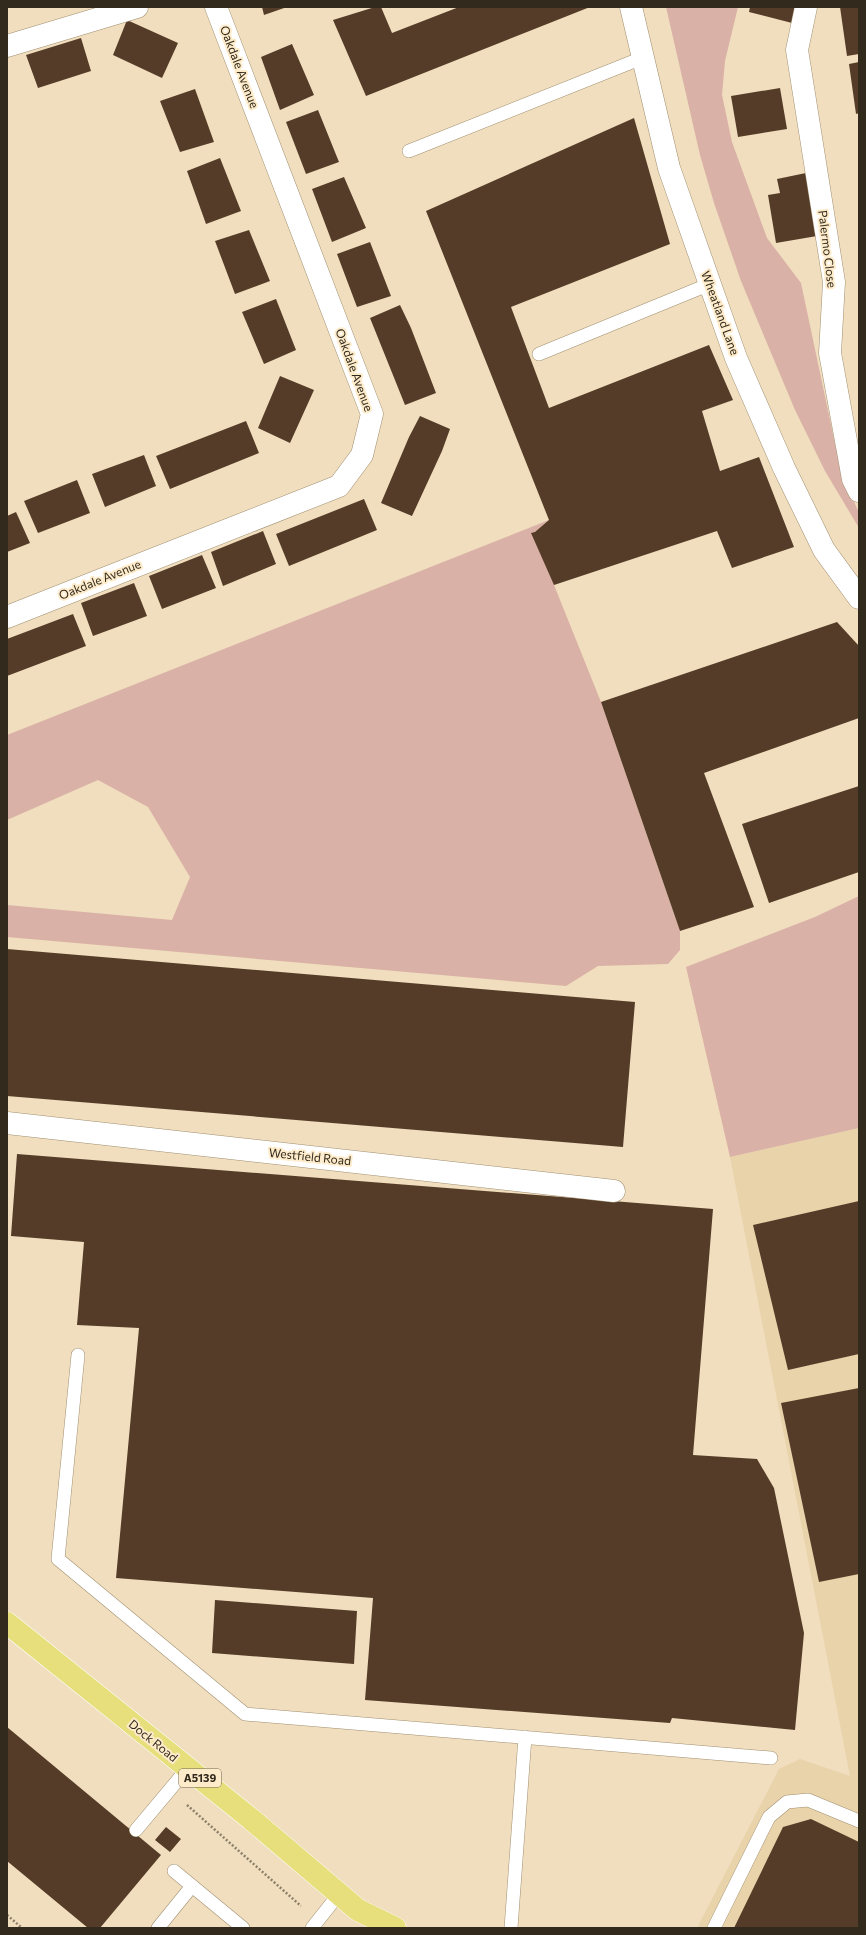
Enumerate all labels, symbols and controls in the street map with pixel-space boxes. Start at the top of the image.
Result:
street label: Oakdale Avenue [218,23,262,110]
street label: Palermo Close [816,209,840,288]
street label: Wheatland Lane [699,269,743,357]
street label: Oakdale Avenue [333,326,376,413]
street label: Oakdale Avenue [57,556,143,602]
street label: Westfield Road [268,1145,352,1167]
street label: Dock Road [126,1716,181,1764]
road number: A5139 [179,1769,221,1787]

